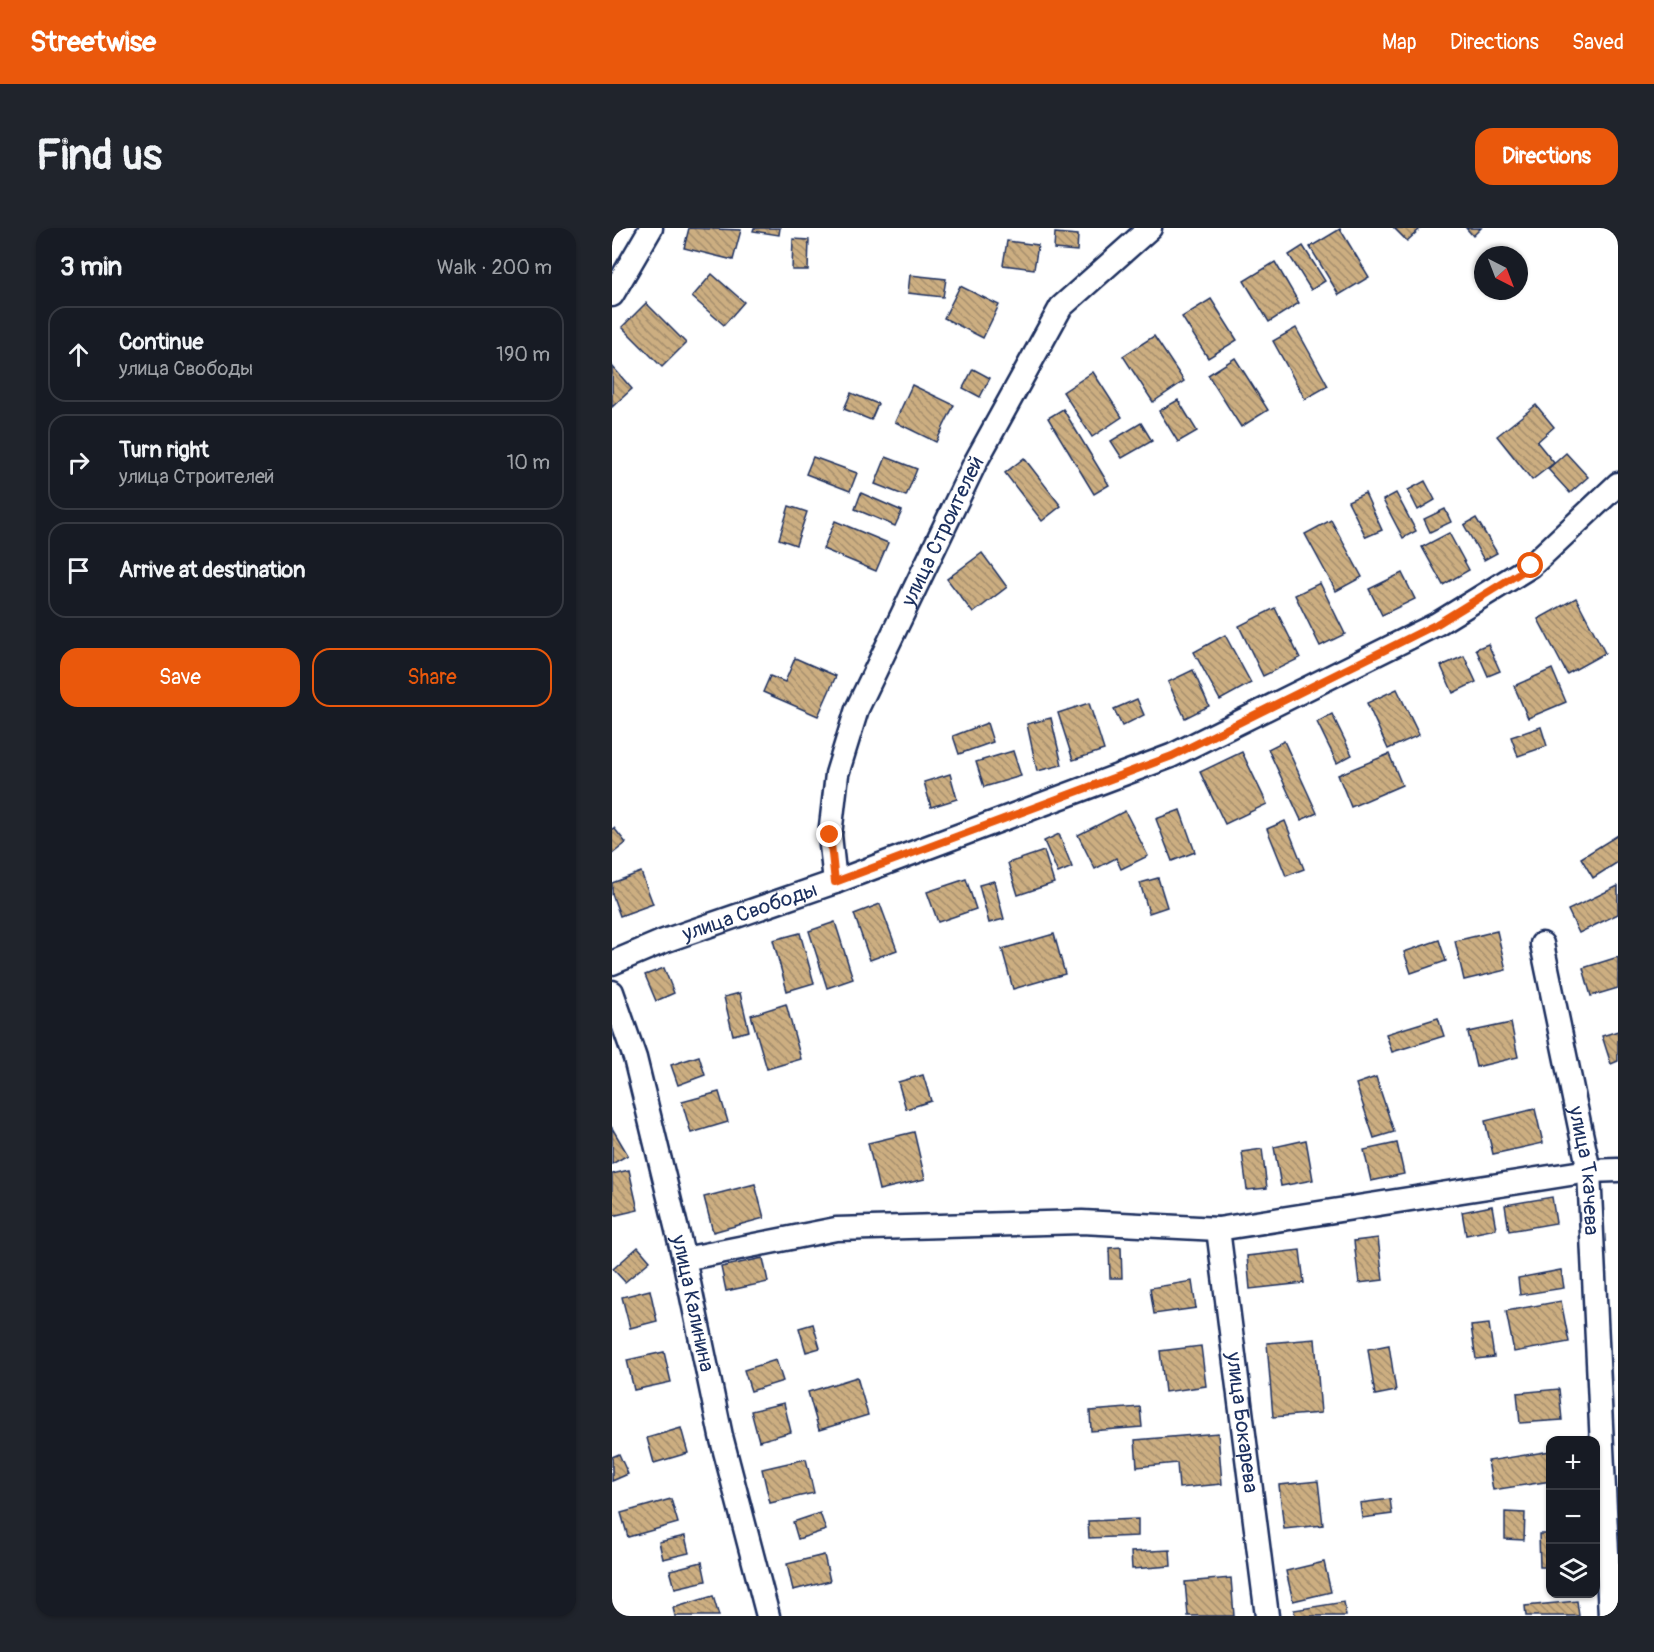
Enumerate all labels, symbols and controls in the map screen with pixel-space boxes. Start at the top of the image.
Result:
text: Streetwise [30,25,156,60]
text: Map [1382,29,1417,56]
text: Directions [1450,29,1539,56]
text: Saved [1572,29,1624,56]
button: Directions [1475,128,1618,185]
text: Find us [36,130,162,182]
north arrow [1474,246,1528,300]
text: 3 min [60,251,122,283]
text: Walk · 200 m [437,255,552,280]
text: Continue [119,328,203,356]
icon: ahead [62,338,95,371]
text: 190 m [496,342,550,367]
text: улица Свободы [119,356,253,381]
text: Turn right [119,436,209,464]
icon: right [62,446,95,479]
text: 10 m [506,450,550,475]
street label: улица Строителей [894,451,990,611]
text: улица Строителей [119,464,274,489]
route start [1517,552,1543,578]
icon: arrive [62,554,95,587]
text: Arrive at destination [119,556,305,584]
button: Save [60,648,300,707]
button: Share [312,648,552,707]
route end [816,821,842,847]
street label: улица Свободы [678,876,821,948]
street label: улица Ткачева [1562,1103,1606,1236]
street label: улица Калинина [665,1231,721,1374]
street label: улица Бокарева [1220,1349,1265,1494]
map controls [1546,1436,1600,1598]
button: + [1546,1436,1600,1490]
button: − [1546,1490,1600,1544]
button: layers [1546,1544,1600,1598]

